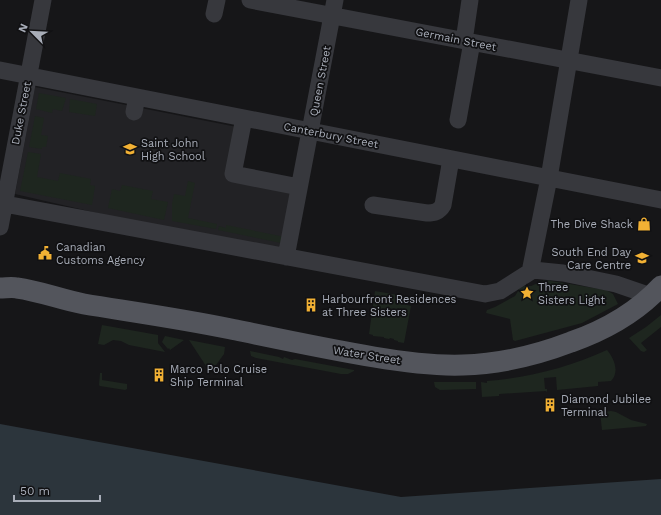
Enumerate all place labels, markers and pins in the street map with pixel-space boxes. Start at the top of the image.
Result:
place label: Saint John High School [141,137,206,163]
school or university icon: Saint John High School [122,141,138,157]
shop icon: The Dive Shack [636,216,652,232]
place label: The Dive Shack [551,218,633,231]
place label: Canadian Customs Agency [56,241,145,267]
public building icon: Canadian Customs Agency [37,245,53,261]
place label: South End Day Care Centre [551,246,631,272]
school or university icon: South End Day Care Centre [634,250,650,266]
place label: Three Sisters Light [538,281,606,307]
place icon: Three Sisters Light [519,285,535,301]
place label: Harbourfront Residences at Three Sisters [322,293,457,319]
building icon: Harbourfront Residences at Three Sisters [303,297,319,313]
place label: Marco Polo Cruise Ship Terminal [170,363,267,389]
building icon: Marco Polo Cruise Ship Terminal [151,367,167,383]
place label: Diamond Jubilee Terminal [561,393,651,419]
building icon: Diamond Jubilee Terminal [542,397,558,413]

